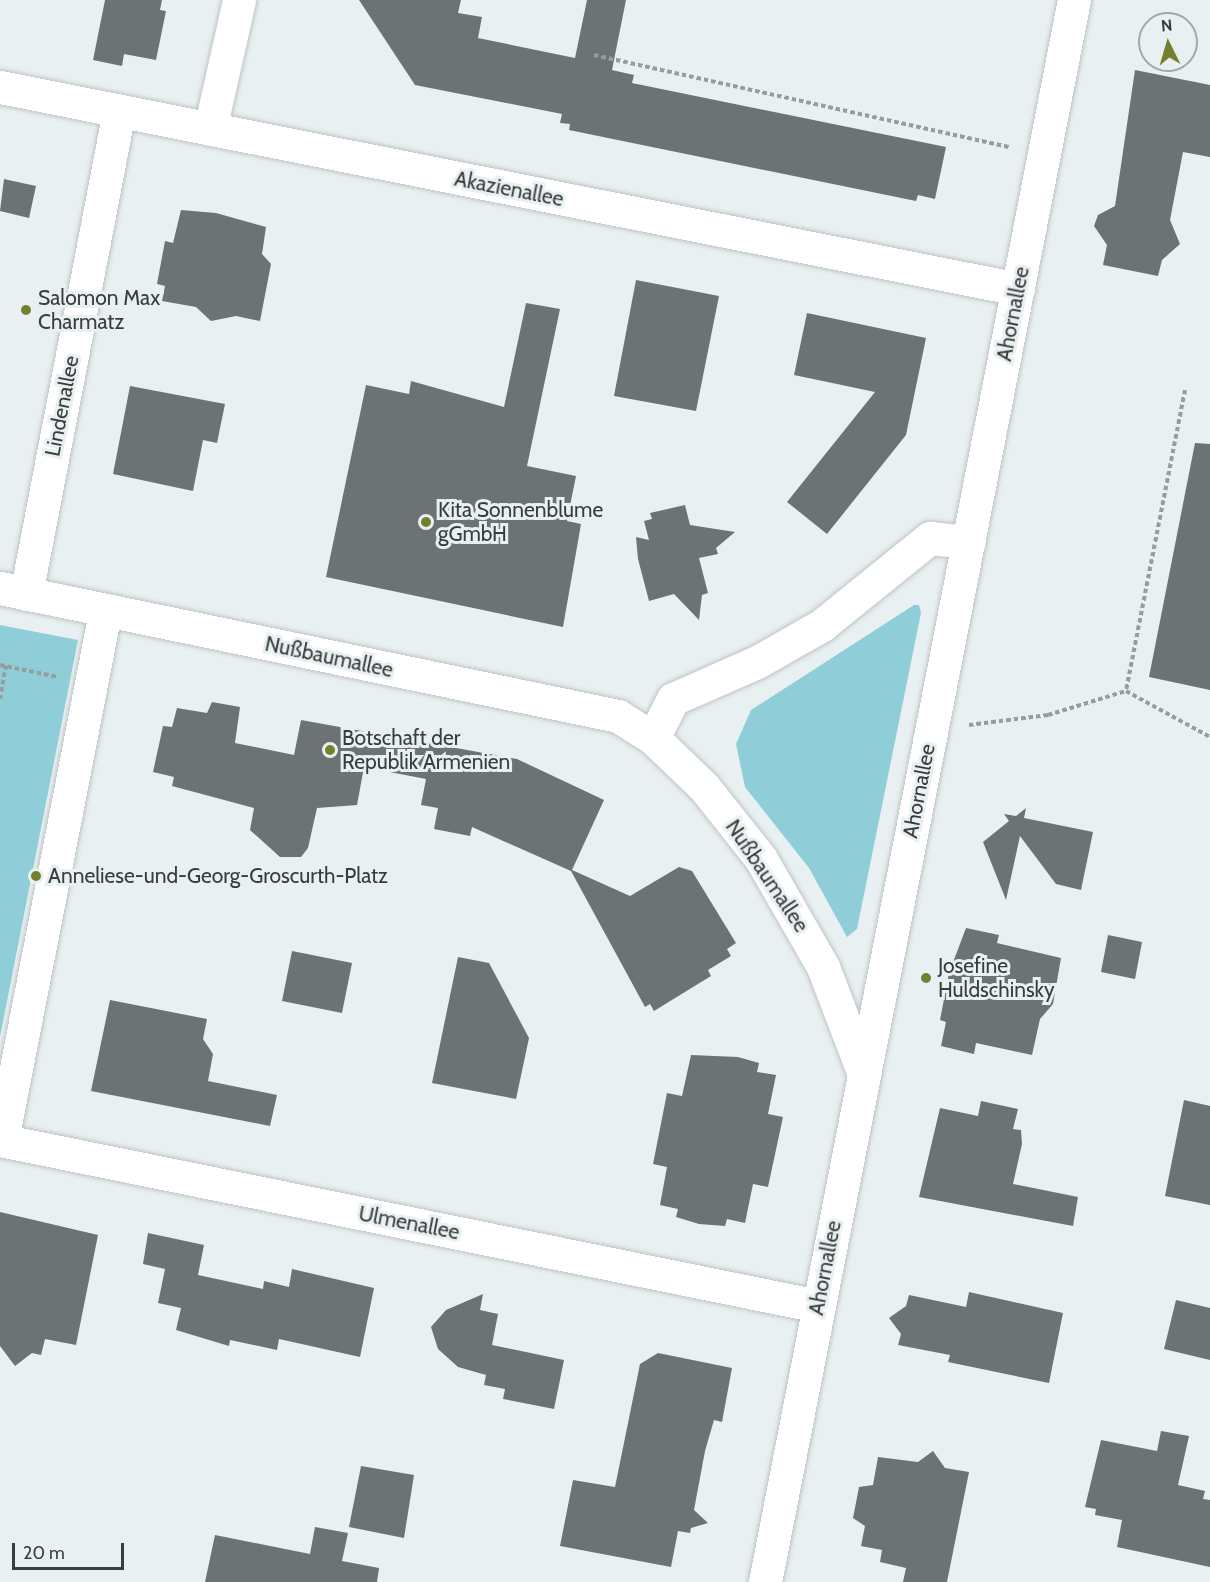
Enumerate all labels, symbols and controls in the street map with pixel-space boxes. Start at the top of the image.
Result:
north arrow [1138,12,1198,72]
text: N [1160,16,1173,36]
street label: Akazienallee [452,166,566,212]
street label: Ahornallee [992,265,1034,363]
place label: Salomon Max Charmatz [38,285,160,335]
marker: Salomon Max Charmatz [19,303,33,317]
street label: Lindenallee [40,353,84,459]
place label: Kita Sonnenblume gGmbH [438,497,603,547]
marker: Kita Sonnenblume gGmbH [419,515,433,529]
street label: Nußbaumallee [263,631,395,683]
place label: Botschaft der Republik Armenien [342,725,510,775]
street label: Ahornallee [898,742,940,840]
marker: Botschaft der Republik Armenien [323,743,337,757]
street label: Nußbaumallee [720,815,814,937]
place label: Anneliese-und-Georg-Groscurth-Platz [48,863,388,889]
marker: Anneliese-und-Georg-Groscurth-Platz [29,869,43,883]
place label: Josefine Huldschinsky [938,953,1055,1003]
marker: Josefine Huldschinsky [919,971,933,985]
street label: Ulmenallee [356,1201,462,1245]
street label: Ahornallee [804,1219,846,1317]
scale bar [15,1531,128,1569]
text: 20 m [23,1542,65,1564]

